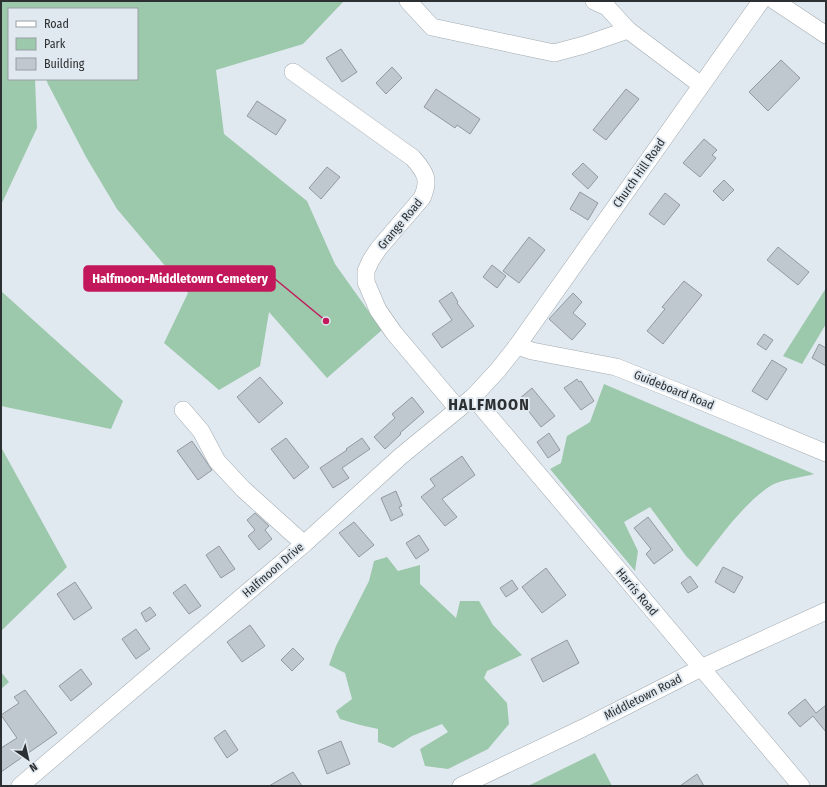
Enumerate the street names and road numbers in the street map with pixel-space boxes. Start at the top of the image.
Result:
street label: Church Hill Road [610,136,668,210]
street label: Grange Road [375,196,425,252]
street label: Guideboard Road [632,368,716,412]
street label: Halfmoon Drive [240,540,306,600]
street label: Harris Road [613,566,661,618]
street label: Middletown Road [602,671,684,723]

